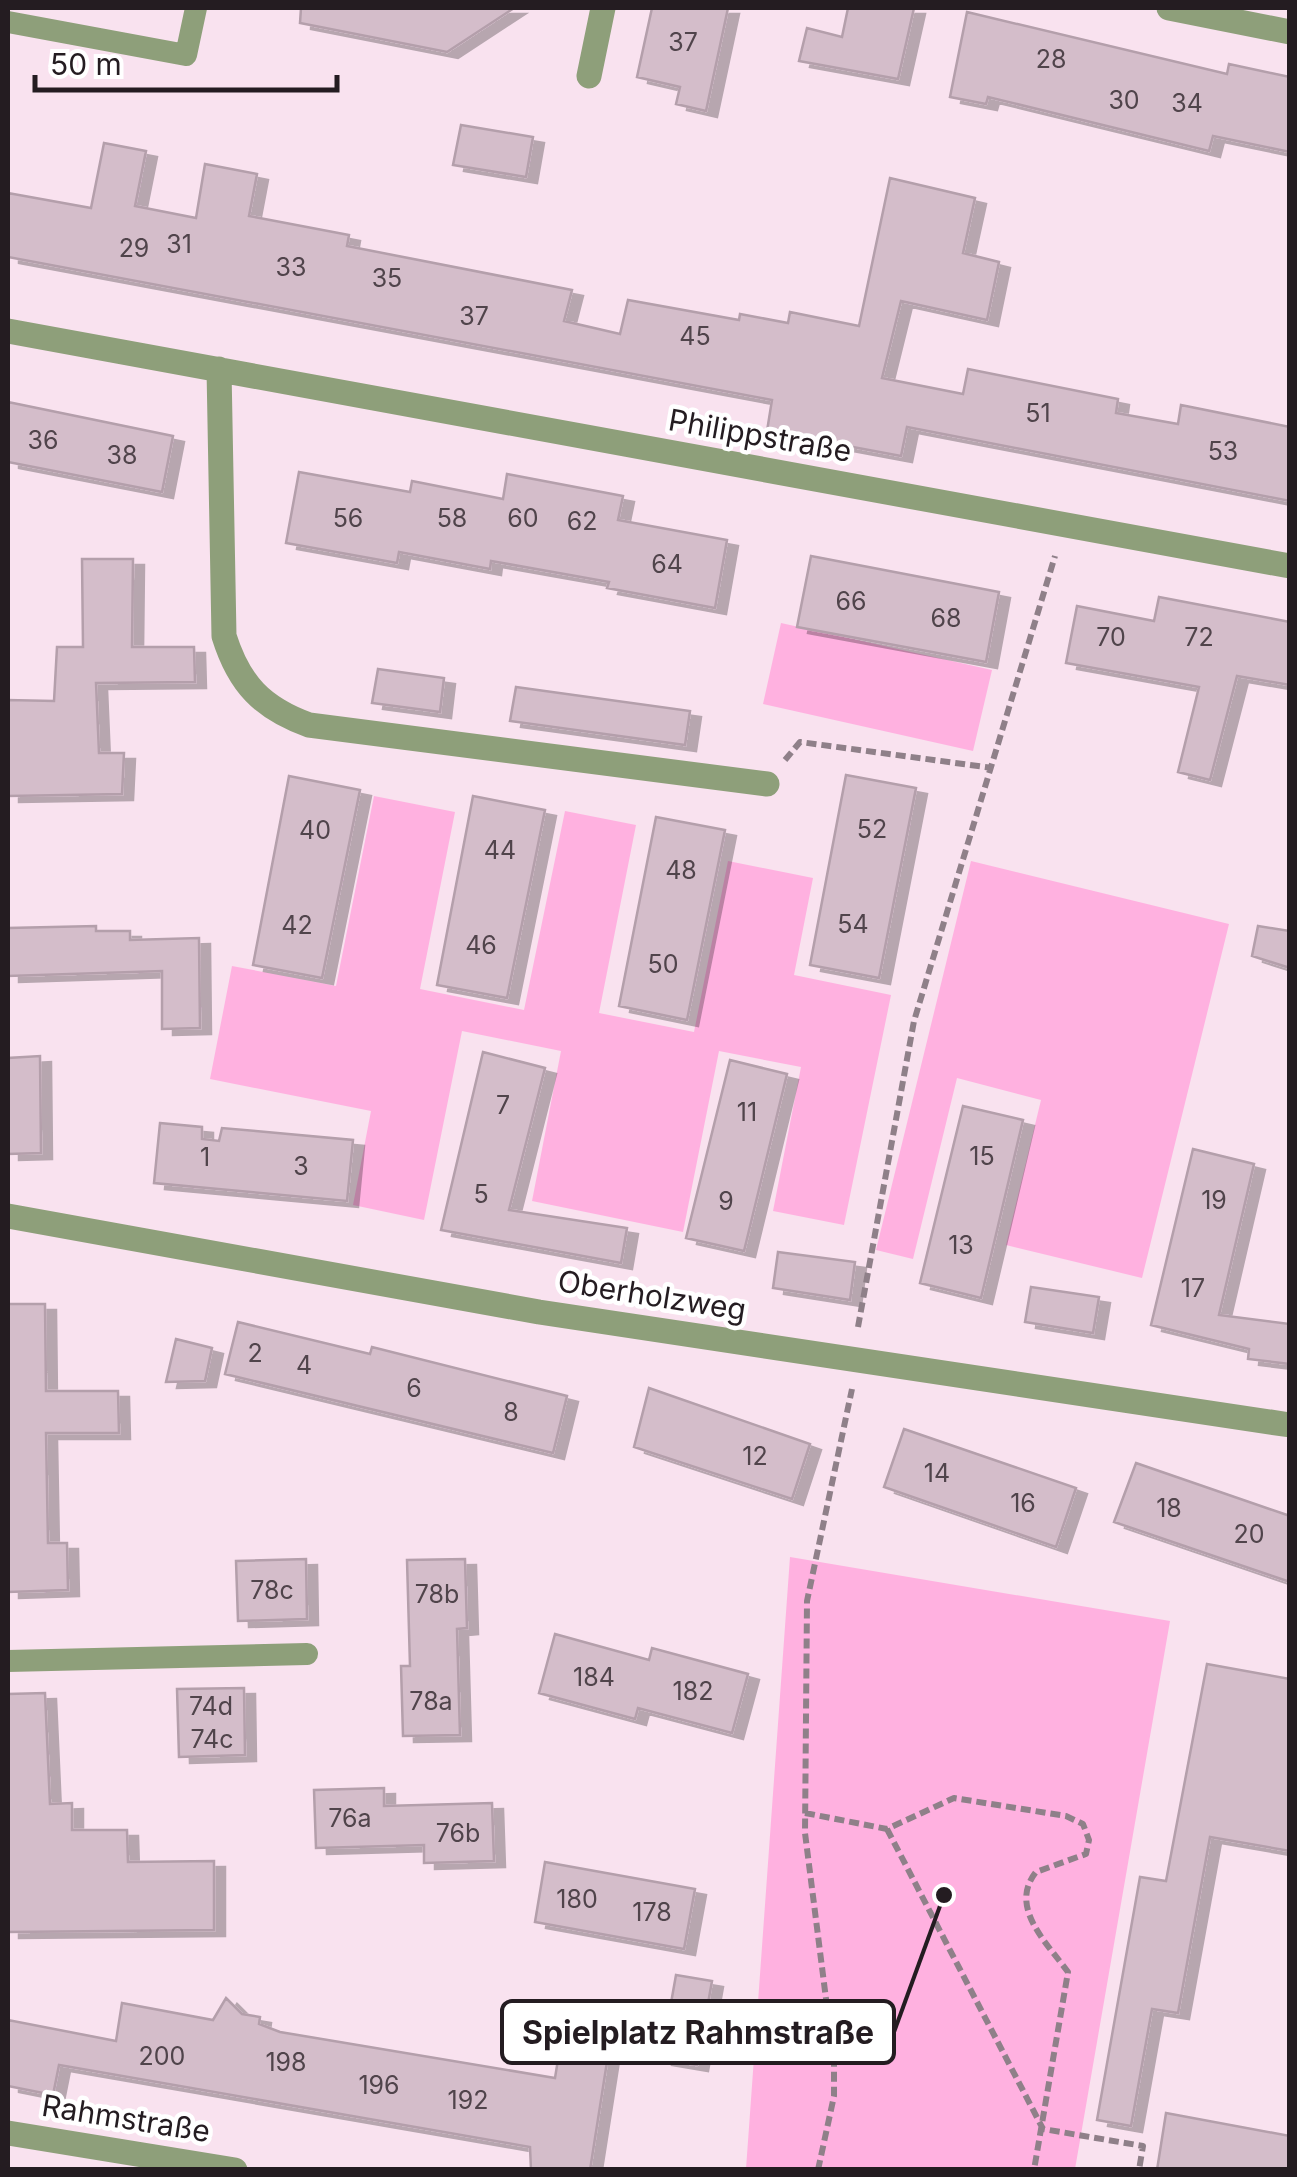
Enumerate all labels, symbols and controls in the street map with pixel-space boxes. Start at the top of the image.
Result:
house number: 37 [668,27,698,57]
scale bar [35,30,338,92]
house number: 28 [1036,44,1066,74]
text: 50 m [50,46,122,82]
house number: 30 [1108,85,1140,115]
house number: 34 [1171,88,1203,118]
house number: 31 [166,229,192,259]
house number: 29 [119,233,149,263]
house number: 33 [276,252,306,282]
house number: 35 [372,263,402,293]
house number: 37 [459,301,489,331]
house number: 45 [679,321,711,351]
house number: 51 [1025,398,1051,428]
street label: Philippstraße [666,401,854,469]
house number: 36 [28,425,58,455]
house number: 53 [1208,436,1238,466]
house number: 38 [107,440,137,470]
house number: 56 [333,503,363,533]
house number: 58 [437,503,467,533]
house number: 60 [507,503,539,533]
house number: 62 [567,506,597,536]
house number: 64 [651,549,683,579]
house number: 66 [835,586,867,616]
house number: 68 [931,603,961,633]
house number: 70 [1096,622,1126,652]
house number: 72 [1184,622,1214,652]
house number: 52 [857,814,887,844]
house number: 40 [299,815,331,845]
house number: 44 [484,835,516,865]
house number: 48 [665,855,697,885]
house number: 54 [837,909,869,939]
house number: 42 [281,910,313,940]
house number: 46 [465,930,497,960]
house number: 50 [648,949,678,979]
house number: 7 [496,1090,510,1120]
house number: 11 [737,1097,757,1127]
house number: 15 [969,1141,995,1171]
house number: 1 [200,1142,210,1172]
house number: 3 [293,1151,309,1181]
house number: 5 [473,1179,489,1209]
house number: 19 [1201,1185,1227,1215]
house number: 9 [718,1186,734,1216]
house number: 13 [948,1230,974,1260]
street label: Oberholzweg [555,1262,749,1328]
house number: 17 [1181,1273,1205,1303]
house number: 2 [247,1338,263,1368]
house number: 4 [296,1350,312,1380]
house number: 6 [406,1373,422,1403]
house number: 8 [503,1397,519,1427]
house number: 12 [742,1441,768,1471]
house number: 14 [924,1458,950,1488]
house number: 16 [1010,1488,1036,1518]
house number: 18 [1156,1493,1182,1523]
house number: 20 [1233,1519,1265,1549]
house number: 78c [250,1575,294,1605]
house number: 78b [415,1579,459,1609]
house number: 184 [573,1662,615,1692]
house number: 182 [673,1676,713,1706]
house number: 78a [409,1686,453,1716]
house number: 74d [189,1691,233,1721]
house number: 74c [190,1724,234,1754]
house number: 76a [328,1803,372,1833]
house number: 76b [436,1818,480,1848]
house number: 180 [556,1884,598,1914]
house number: 178 [632,1897,672,1927]
callout: Spielplatz Rahmstraße [502,2001,894,2063]
text: Spielplatz Rahmstraße [522,2013,874,2052]
house number: 200 [139,2041,185,2071]
house number: 198 [265,2047,307,2077]
house number: 196 [358,2070,400,2100]
house number: 192 [448,2085,488,2115]
street label: Rahmstraße [39,2087,213,2149]

